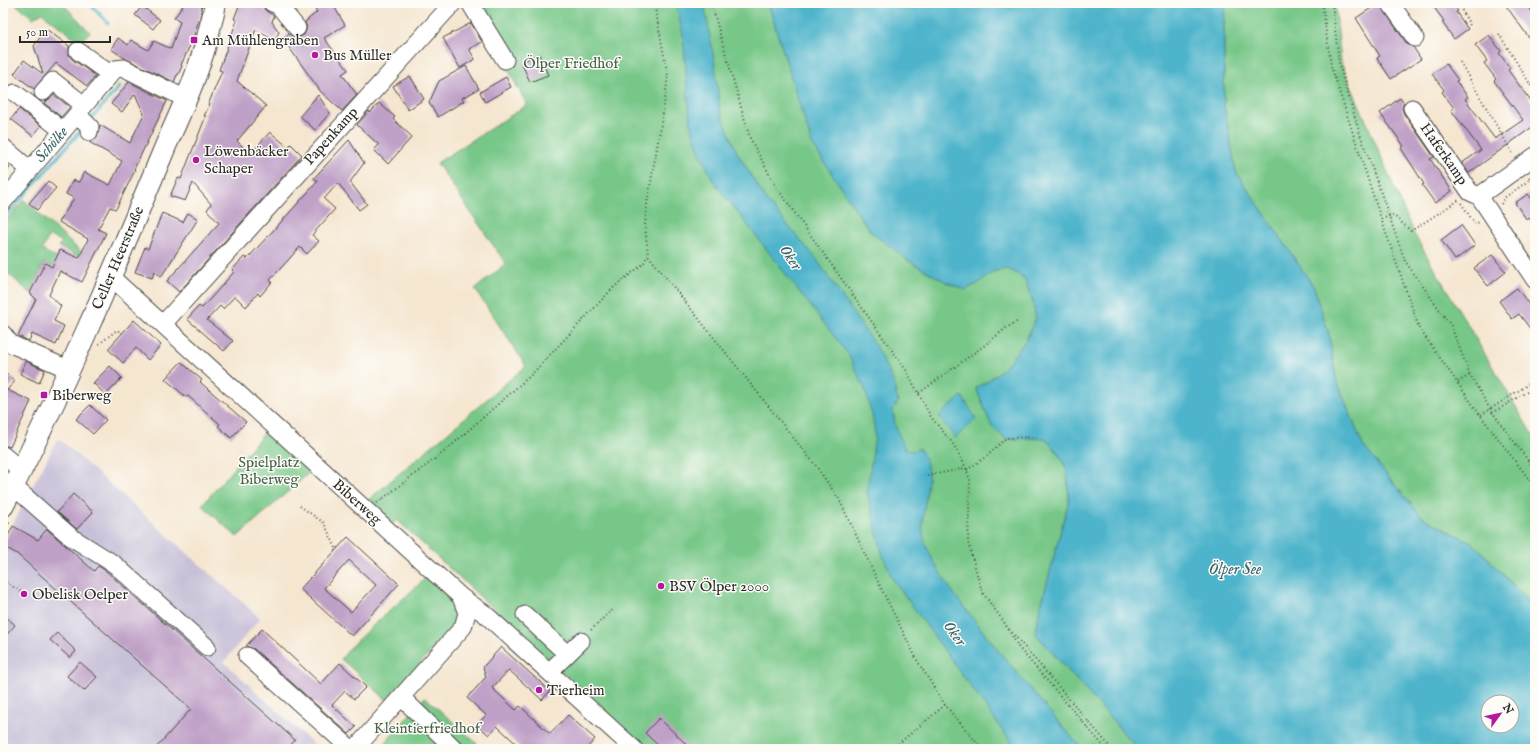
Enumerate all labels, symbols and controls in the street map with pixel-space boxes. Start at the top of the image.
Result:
scale bar [20,18,110,44]
text: 50 m [26,25,48,40]
place label: Am Mühlengraben [201,31,319,50]
marker: Am Mühlengraben [189,35,199,45]
place label: Bus Müller [323,46,392,65]
marker: Bus Müller [310,50,320,60]
park label: Ölper Friedhof [523,54,621,73]
street label: Papenkamp [300,103,362,169]
street label: Haferkamp [1416,119,1472,189]
water label: Schölke [31,122,73,167]
place label: Löwenbäcker Schaper [204,142,289,178]
marker: Löwenbäcker Schaper [191,155,201,165]
street label: Celler Heerstraße [88,203,148,313]
water label: Oker [774,241,807,276]
place label: Biberweg [52,386,112,405]
marker: Biberweg [39,390,49,400]
park label: Spielplatz Biberweg [238,453,300,489]
street label: Biberweg [329,475,386,529]
water label: Ölper See [1209,560,1262,580]
place label: BSV Ölper 2000 [669,577,769,596]
marker: BSV Ölper 2000 [656,581,666,591]
place label: Obelisk Oelper [32,585,128,604]
marker: Obelisk Oelper [19,589,29,599]
water label: Oker [938,617,971,652]
place label: Tierheim [547,681,605,700]
marker: Tierheim [534,685,544,695]
north arrow [1480,694,1520,734]
text: N [1499,700,1516,717]
park label: Kleintierfriedhof [374,719,483,738]

